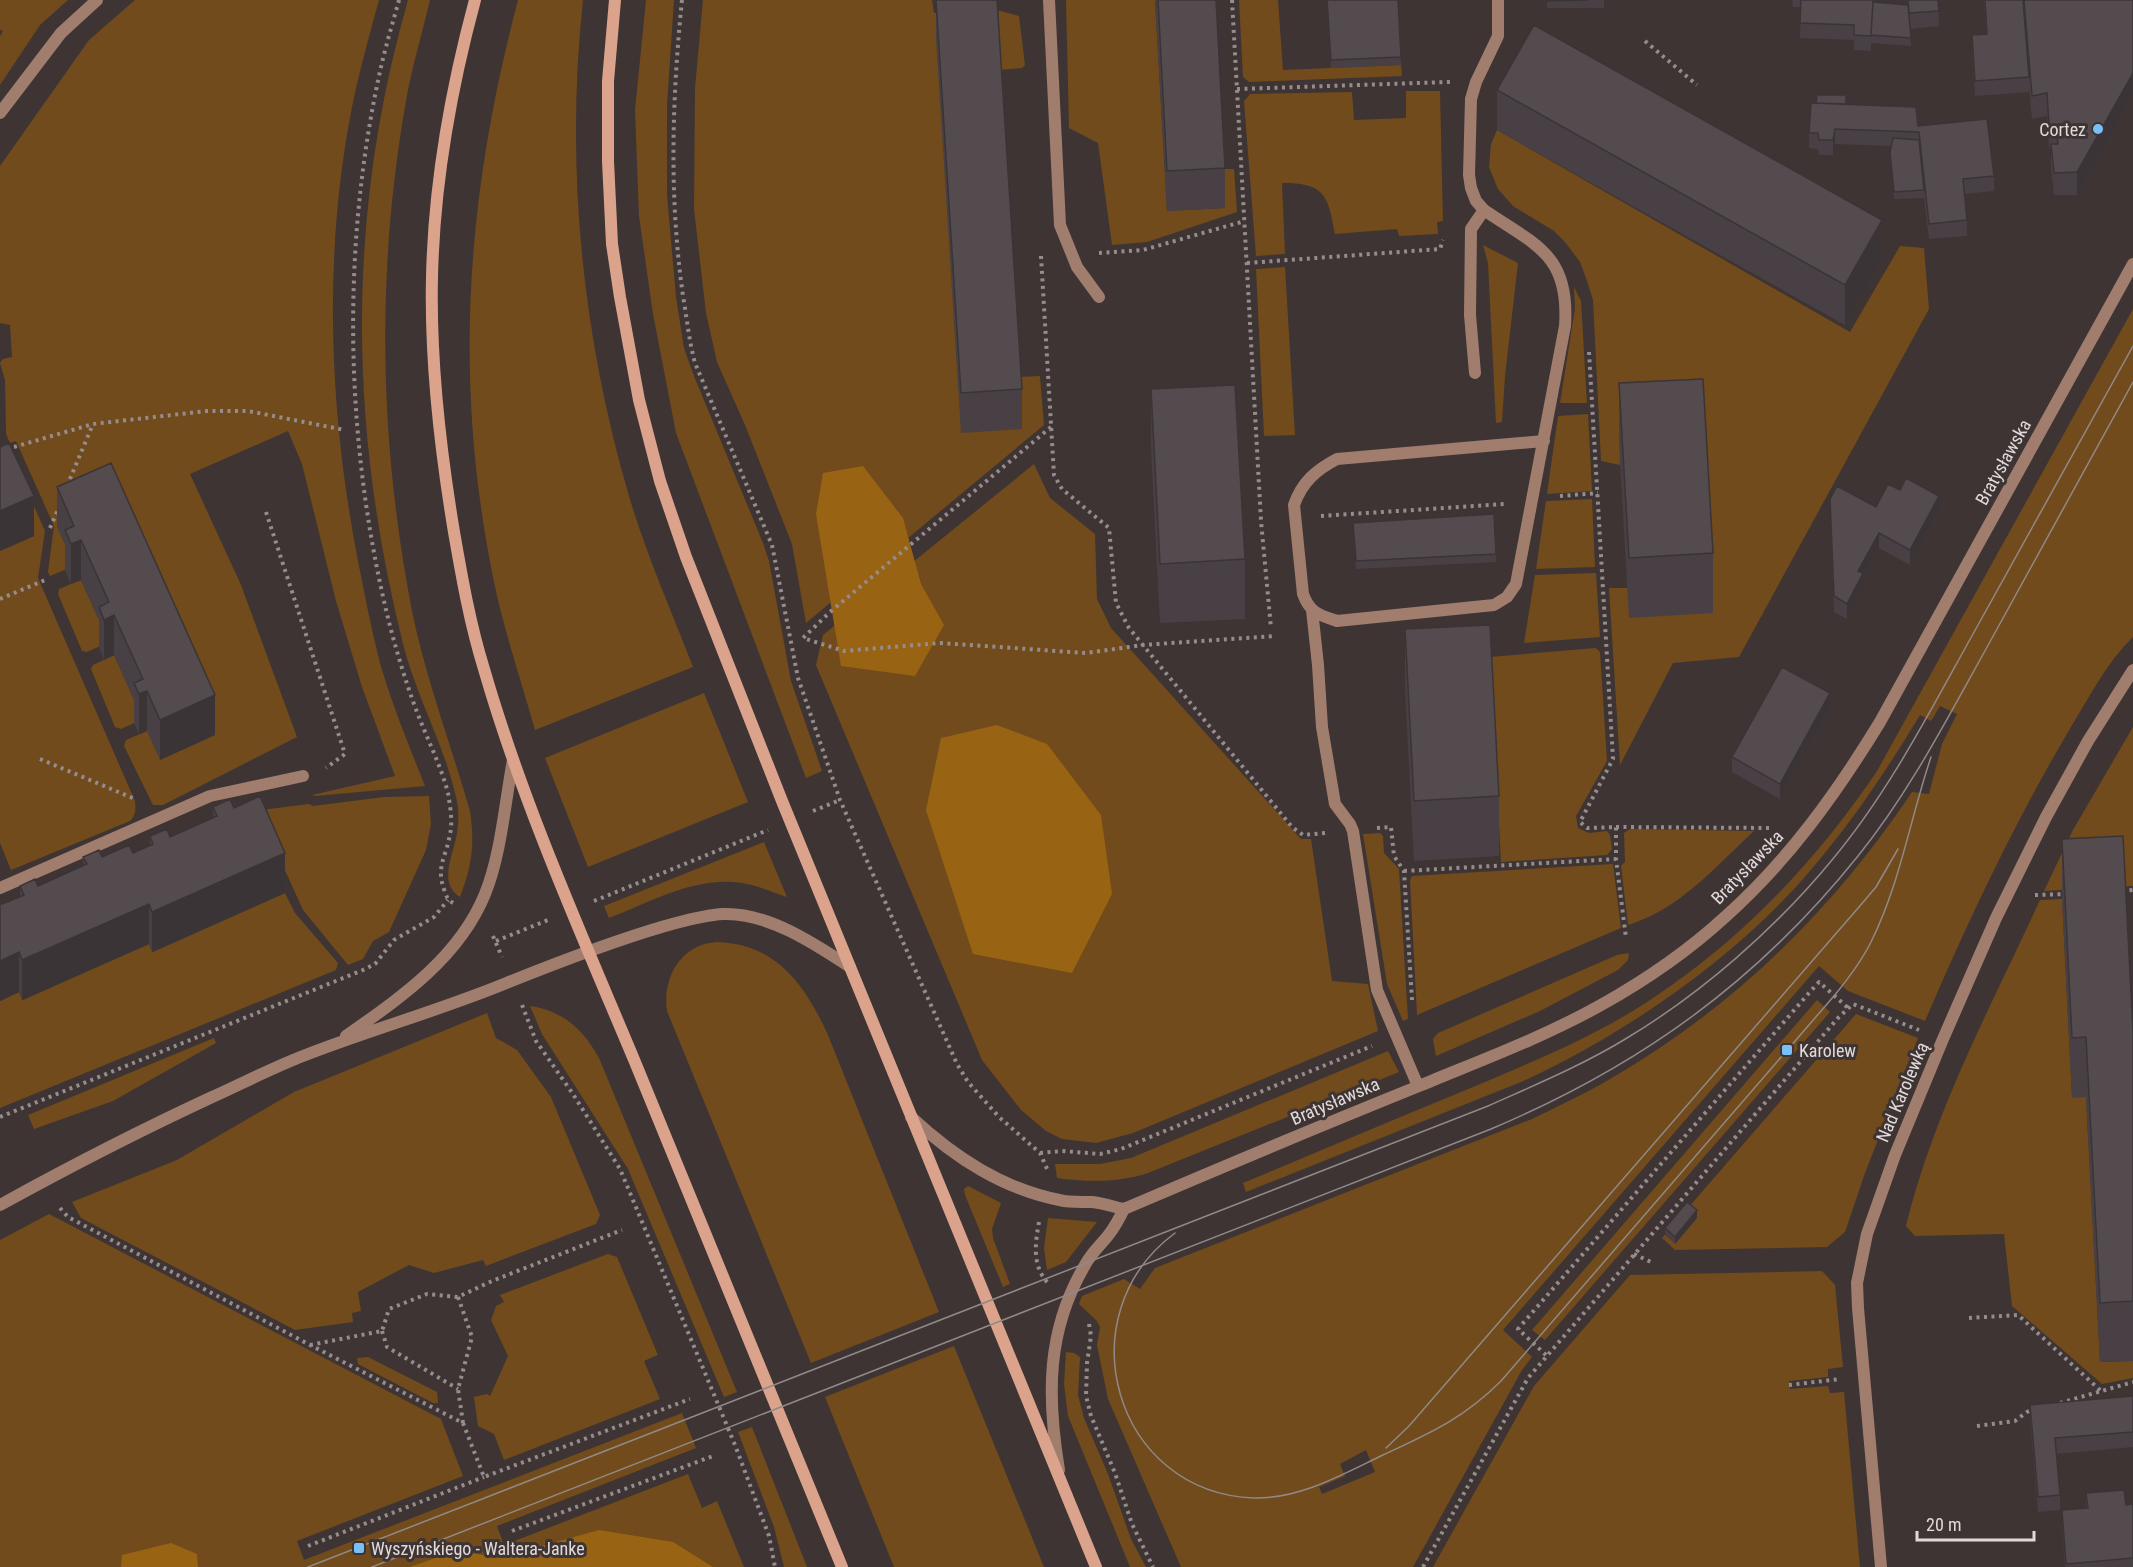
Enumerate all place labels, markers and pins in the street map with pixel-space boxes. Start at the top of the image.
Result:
place label: Cortez [2039,119,2086,140]
marker: Cortez [2091,122,2105,136]
place label: Karolew [1799,1040,1856,1061]
marker: Karolew [1780,1043,1794,1057]
place label: Wyszyńskiego - Waltera-Janke [371,1538,585,1559]
marker: Wyszyńskiego - Waltera-Janke [352,1541,366,1555]

